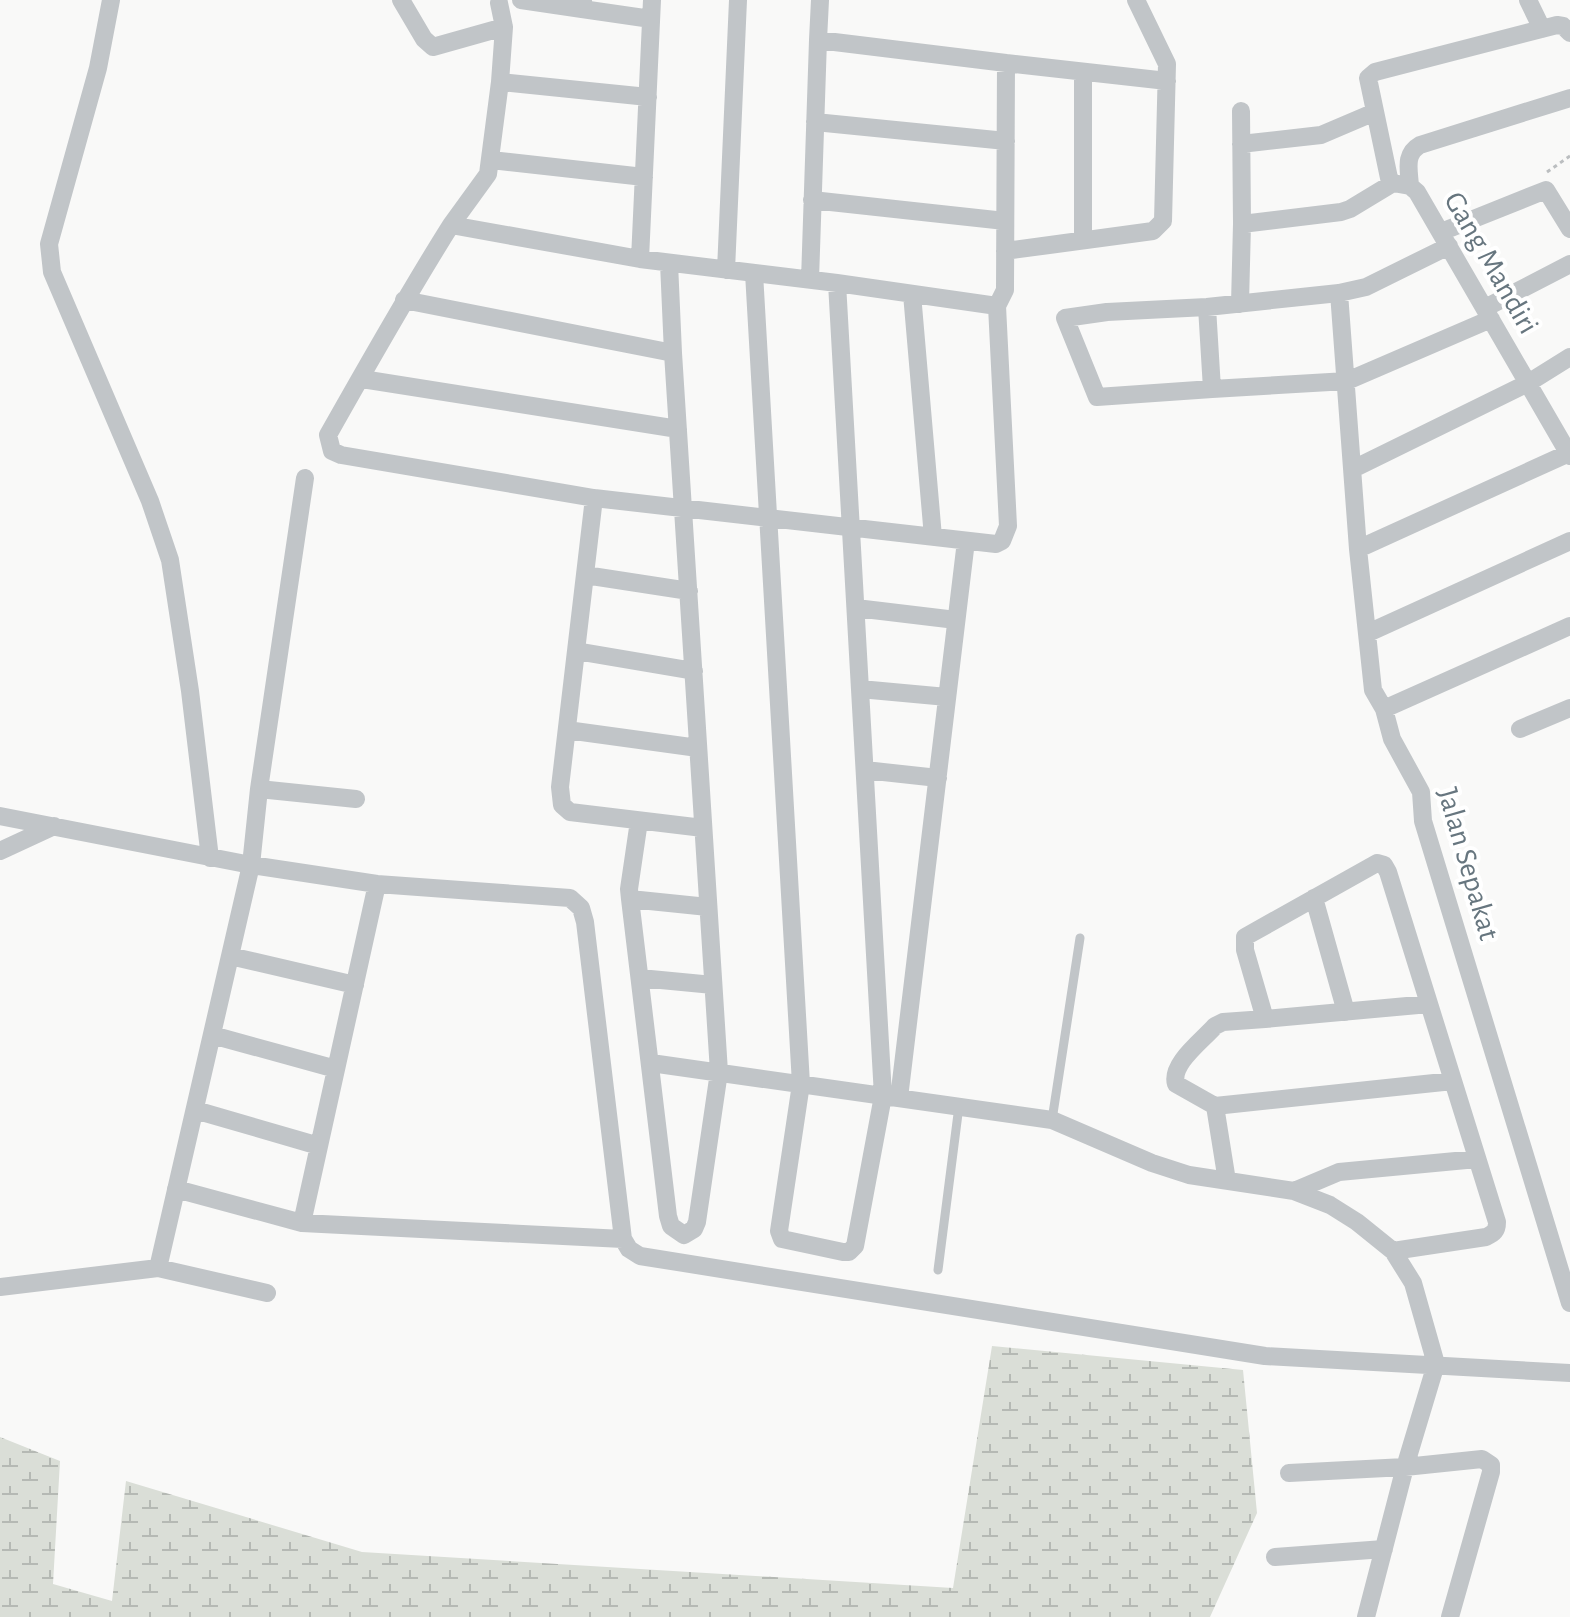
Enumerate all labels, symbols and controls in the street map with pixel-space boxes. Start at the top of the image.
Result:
street label: Gang Mandiri [1438,187,1544,339]
street label: Jalan Sepakat [1432,784,1504,944]

